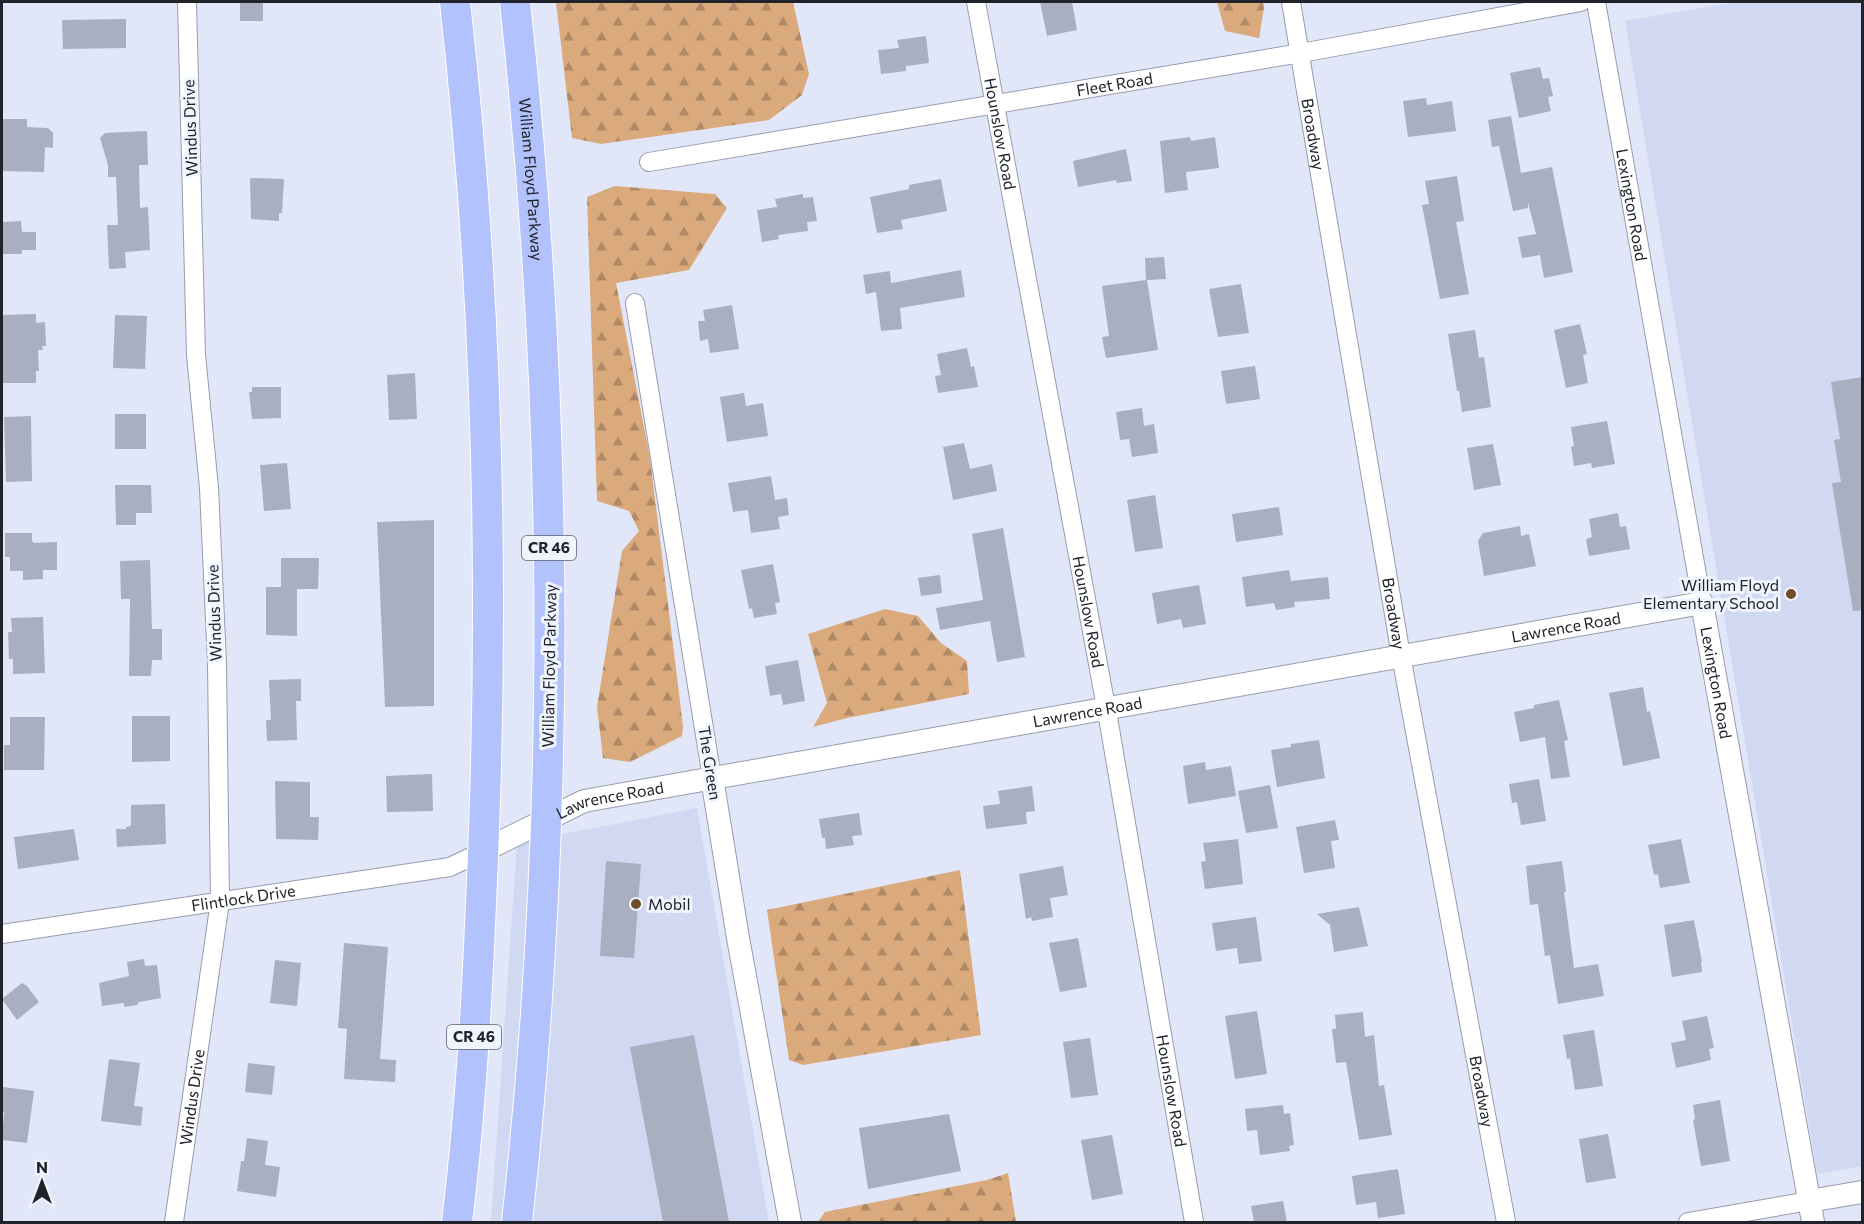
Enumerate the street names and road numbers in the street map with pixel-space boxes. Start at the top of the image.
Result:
street label: Fleet Road [1075,68,1154,99]
street label: Hounslow Road [981,76,1020,191]
street label: Windus Drive [178,79,201,177]
street label: William Floyd Parkway [516,97,547,261]
street label: Broadway [1298,97,1329,172]
street label: Lexington Road [1613,147,1652,262]
road number: CR 46 [522,536,576,560]
street label: Hounslow Road [1069,554,1109,669]
street label: Windus Drive [202,564,225,662]
street label: Broadway [1379,576,1410,651]
street label: William Floyd Parkway [538,584,559,748]
street label: Lawrence Road [1510,608,1622,646]
street label: Lexington Road [1697,625,1736,740]
street label: Lawrence Road [1031,692,1144,730]
street label: The Green [695,724,726,801]
street label: Lawrence Road [553,777,665,822]
street label: Flintlock Drive [190,880,297,915]
road number: CR 46 [447,1025,501,1049]
street label: Hounslow Road [1153,1033,1191,1148]
street label: Windus Drive [175,1048,208,1147]
street label: Broadway [1466,1054,1498,1129]

